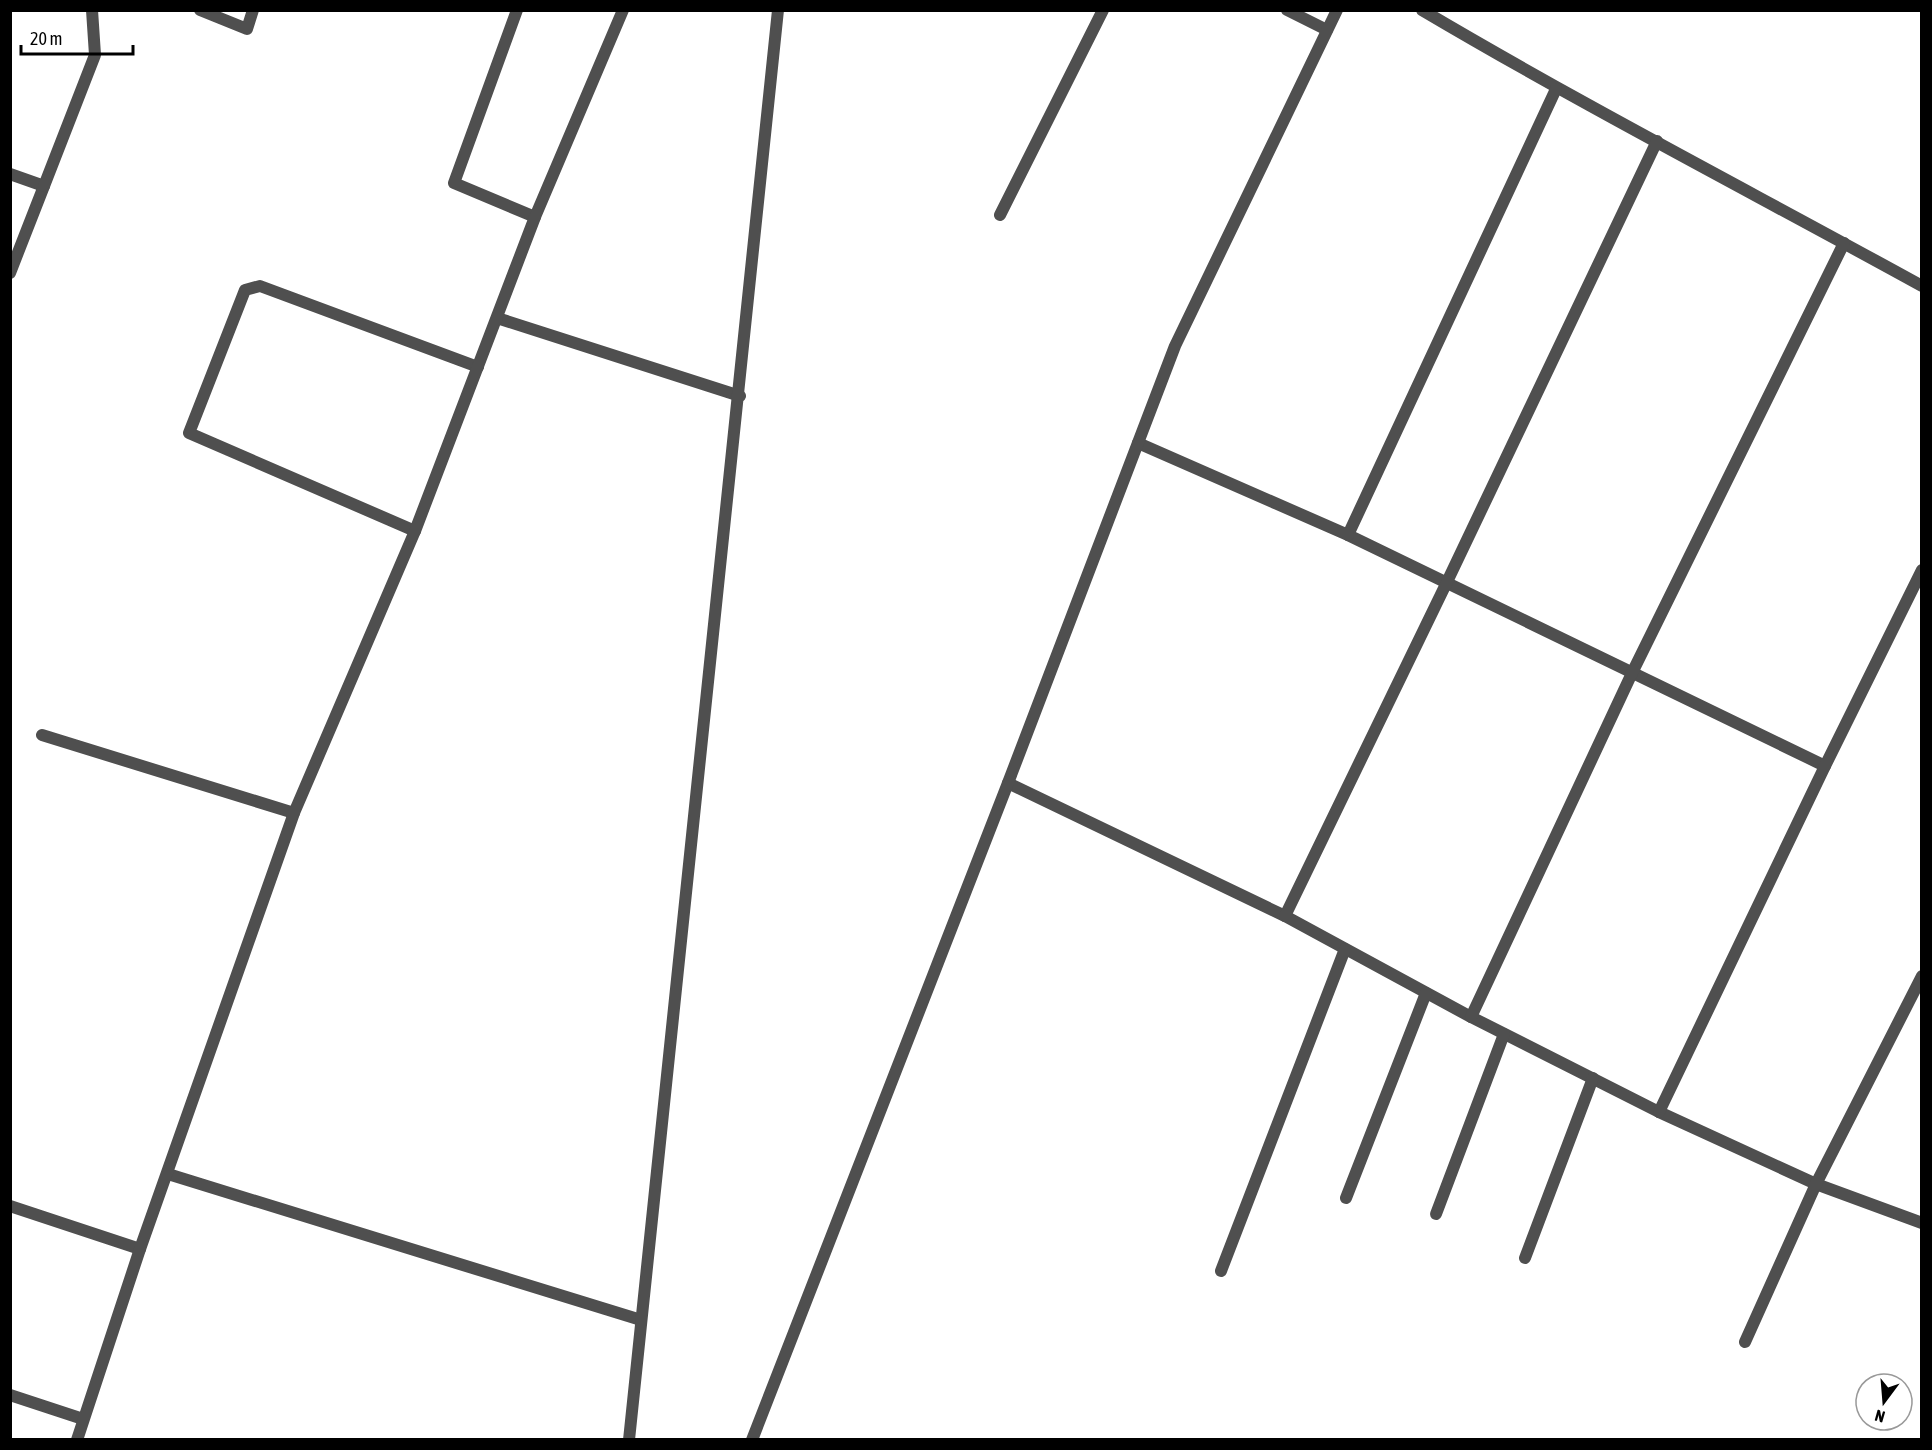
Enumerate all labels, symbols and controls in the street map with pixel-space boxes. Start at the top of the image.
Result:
scale bar [21,18,134,56]
text: 20 m [30,28,62,49]
north arrow [1854,1372,1914,1432]
text: N [1873,1406,1887,1426]

